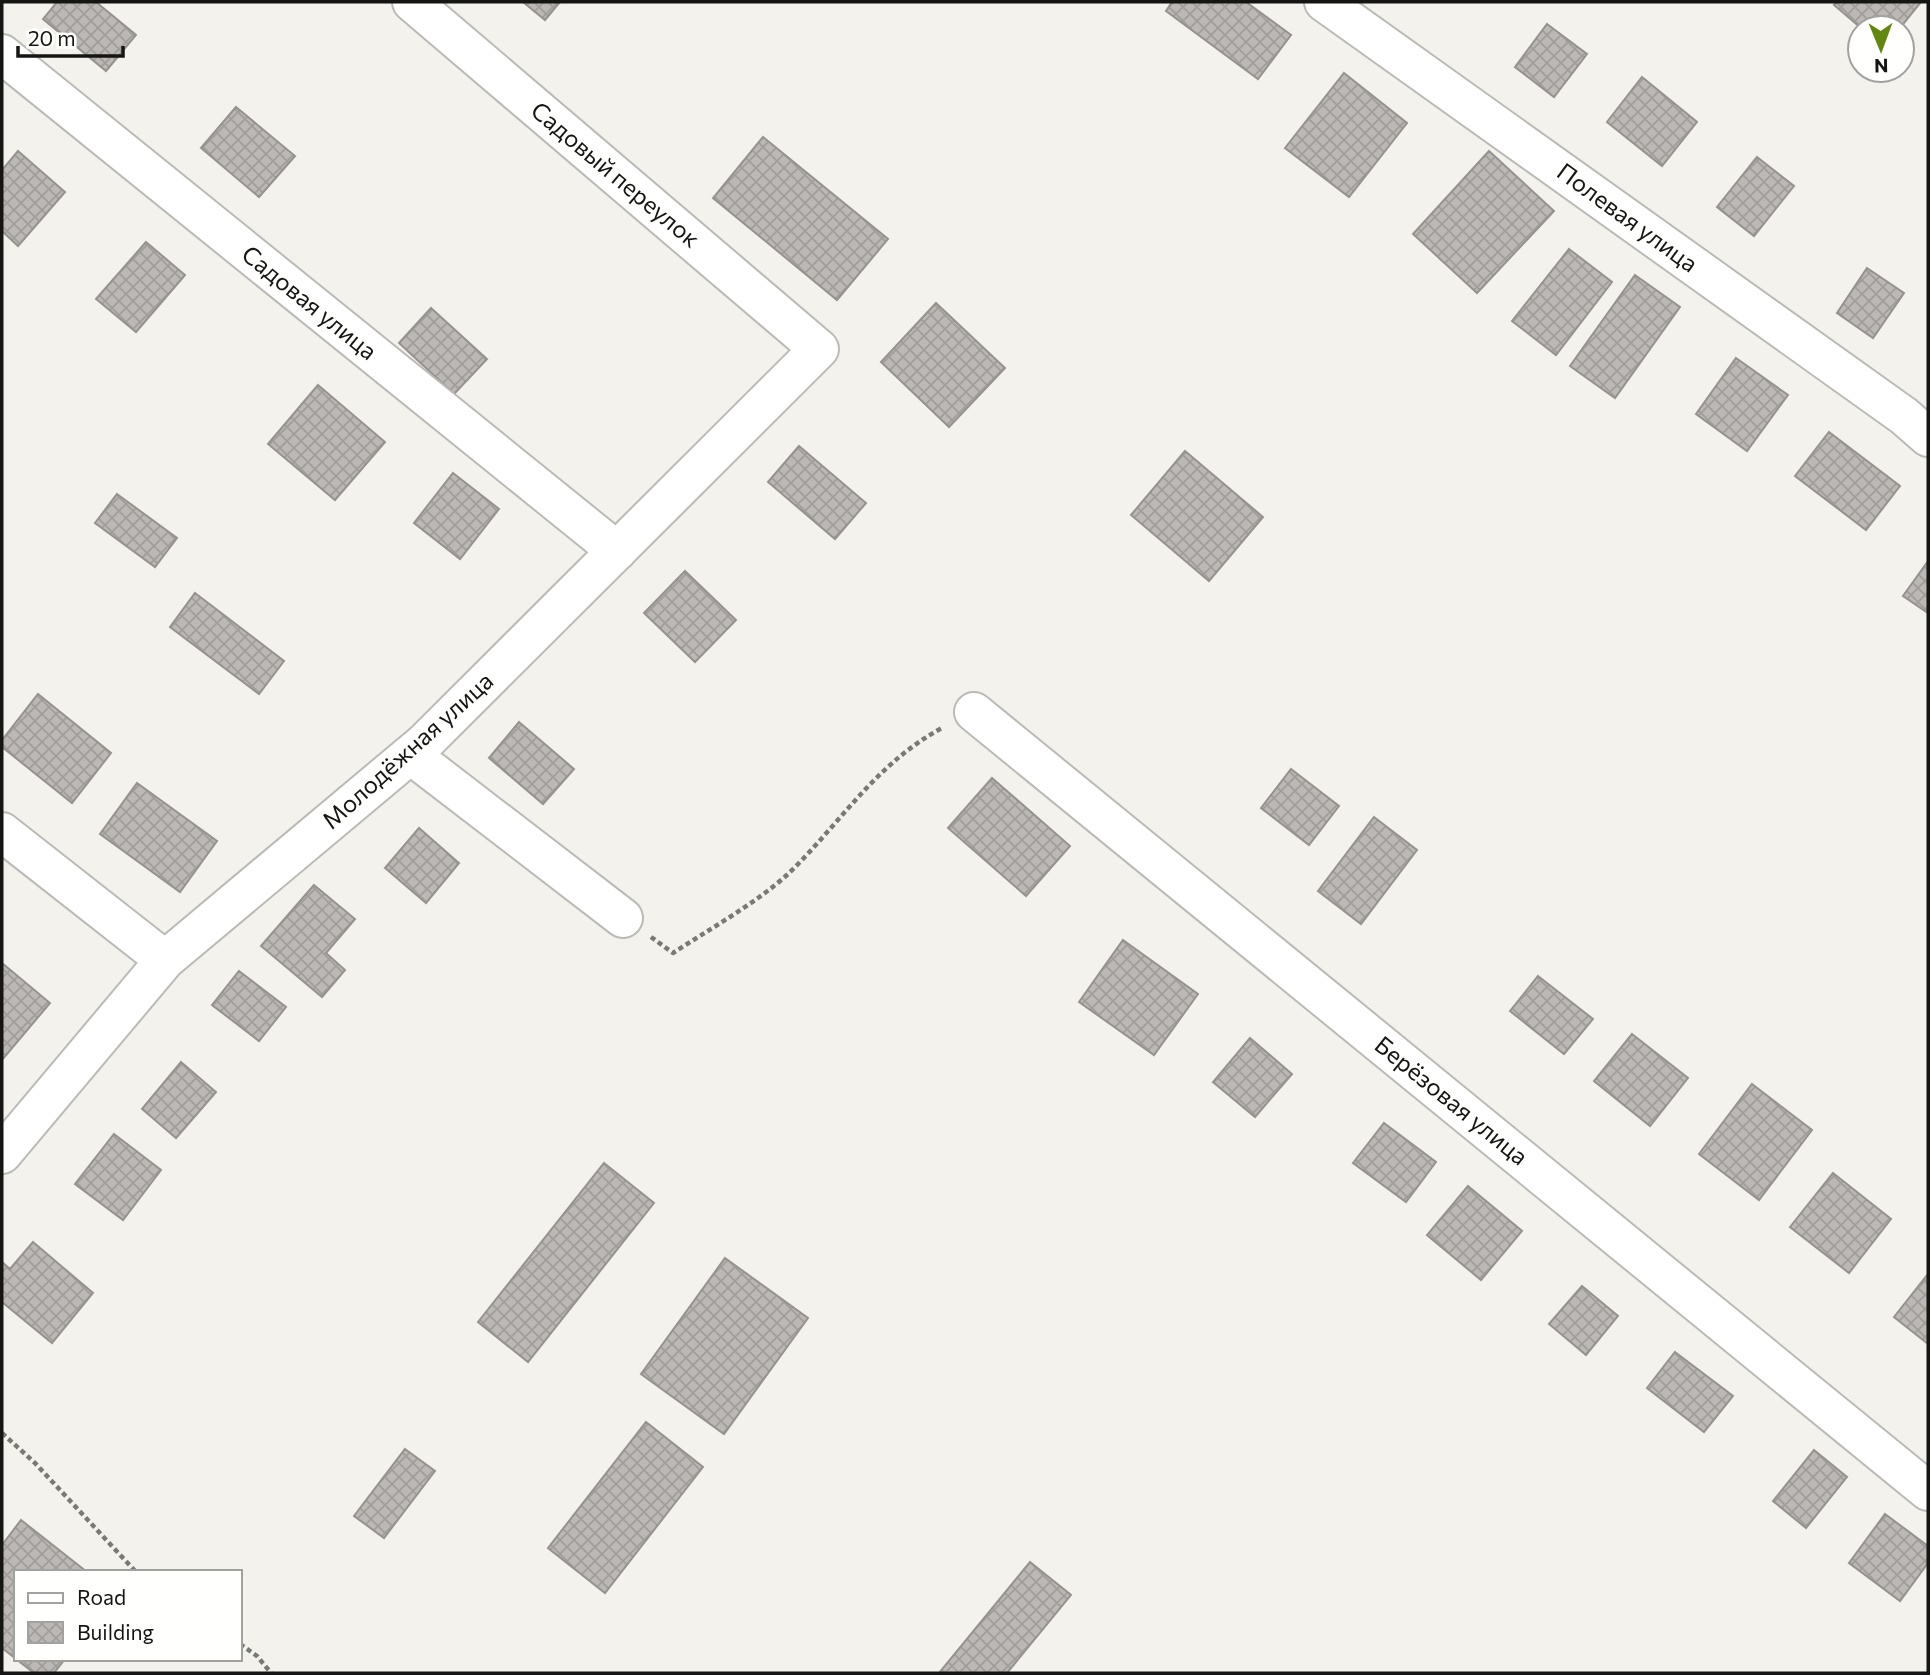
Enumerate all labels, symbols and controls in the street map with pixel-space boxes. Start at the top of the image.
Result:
scale bar [18,14,122,58]
north arrow [1846,14,1916,84]
text: 20 m [28,25,76,50]
text: N [1874,55,1889,78]
street label: Садовый переулок [526,95,706,253]
street label: Полевая улица [1552,156,1704,277]
street label: Садовая улица [237,239,383,365]
street label: Молодёжная улица [316,666,498,834]
street label: Берёзовая улица [1370,1029,1534,1170]
legend [14,1570,242,1661]
text: Road [77,1584,126,1609]
text: Building [77,1619,154,1644]

